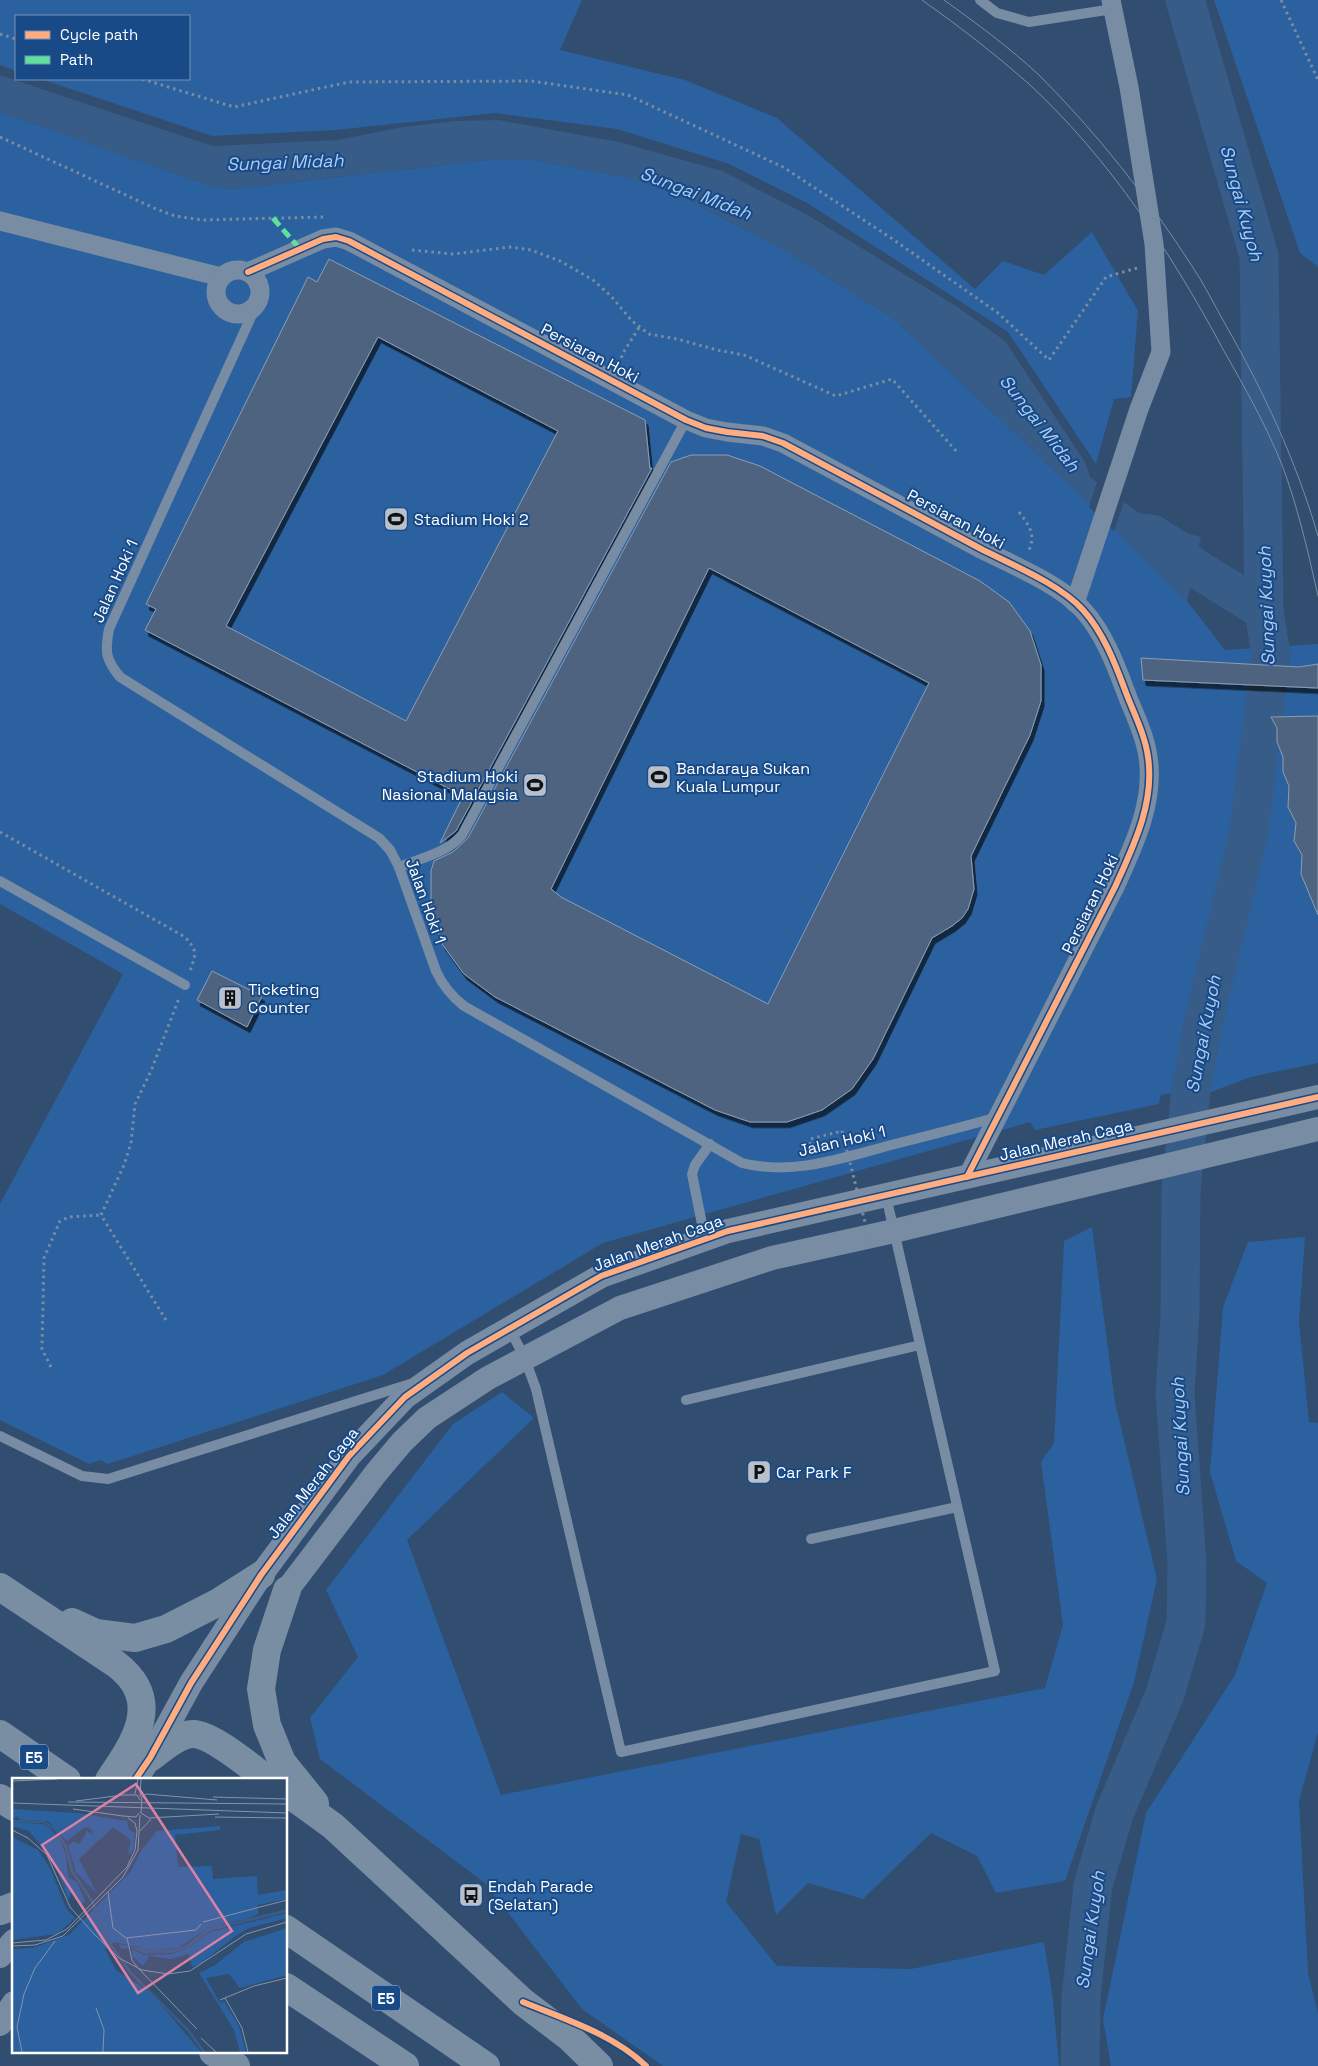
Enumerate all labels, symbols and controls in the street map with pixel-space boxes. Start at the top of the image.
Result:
legend [15,15,190,80]
text: Cycle path [60,25,138,44]
text: Path [60,50,93,69]
water label: Sungai Kuyoh [1215,143,1269,264]
water label: Sungai Midah [226,148,345,176]
water label: Sungai Midah [637,161,756,225]
street label: Persiaran Hoki [537,318,643,388]
water label: Sungai Midah [995,370,1086,477]
street label: Persiaran Hoki [903,484,1009,554]
sports icon: Stadium Hoki 2 [383,506,409,532]
place label: Stadium Hoki 2 [414,509,529,530]
street label: Jalan Hoki 1 [87,536,143,626]
water label: Sungai Kuyoh [1252,545,1280,666]
place label: Bandaraya Sukan Kuala Lumpur [676,758,810,797]
sports icon: Bandaraya Sukan Kuala Lumpur [646,764,672,790]
place label: Stadium Hoki Nasional Malaysia [382,766,518,805]
sports icon: Stadium Hoki Nasional Malaysia [522,772,548,798]
street label: Persiaran Hoki [1057,851,1123,957]
street label: Jalan Hoki 1 [401,856,451,946]
water label: Sungai Kuyoh [1180,972,1226,1095]
place label: Ticketing Counter [248,979,319,1018]
building icon: Ticketing Counter [217,985,243,1011]
street label: Jalan Merah Caga [997,1114,1135,1166]
street label: Jalan Hoki 1 [796,1121,888,1161]
street label: Jalan Merah Caga [590,1210,726,1276]
water label: Sungai Kuyoh [1165,1376,1195,1497]
street label: Jalan Merah Caga [263,1423,363,1543]
parking icon: Car Park F [746,1459,772,1485]
place label: Car Park F [776,1462,852,1483]
road number: E5 [20,1744,48,1770]
inset map [12,1778,288,2054]
water label: Sungai Kuyoh [1070,1869,1110,1991]
place label: Endah Parade (Selatan) [488,1876,593,1915]
bus stop icon: Endah Parade (Selatan) [458,1882,484,1908]
road number: E5 [372,1986,400,2010]

